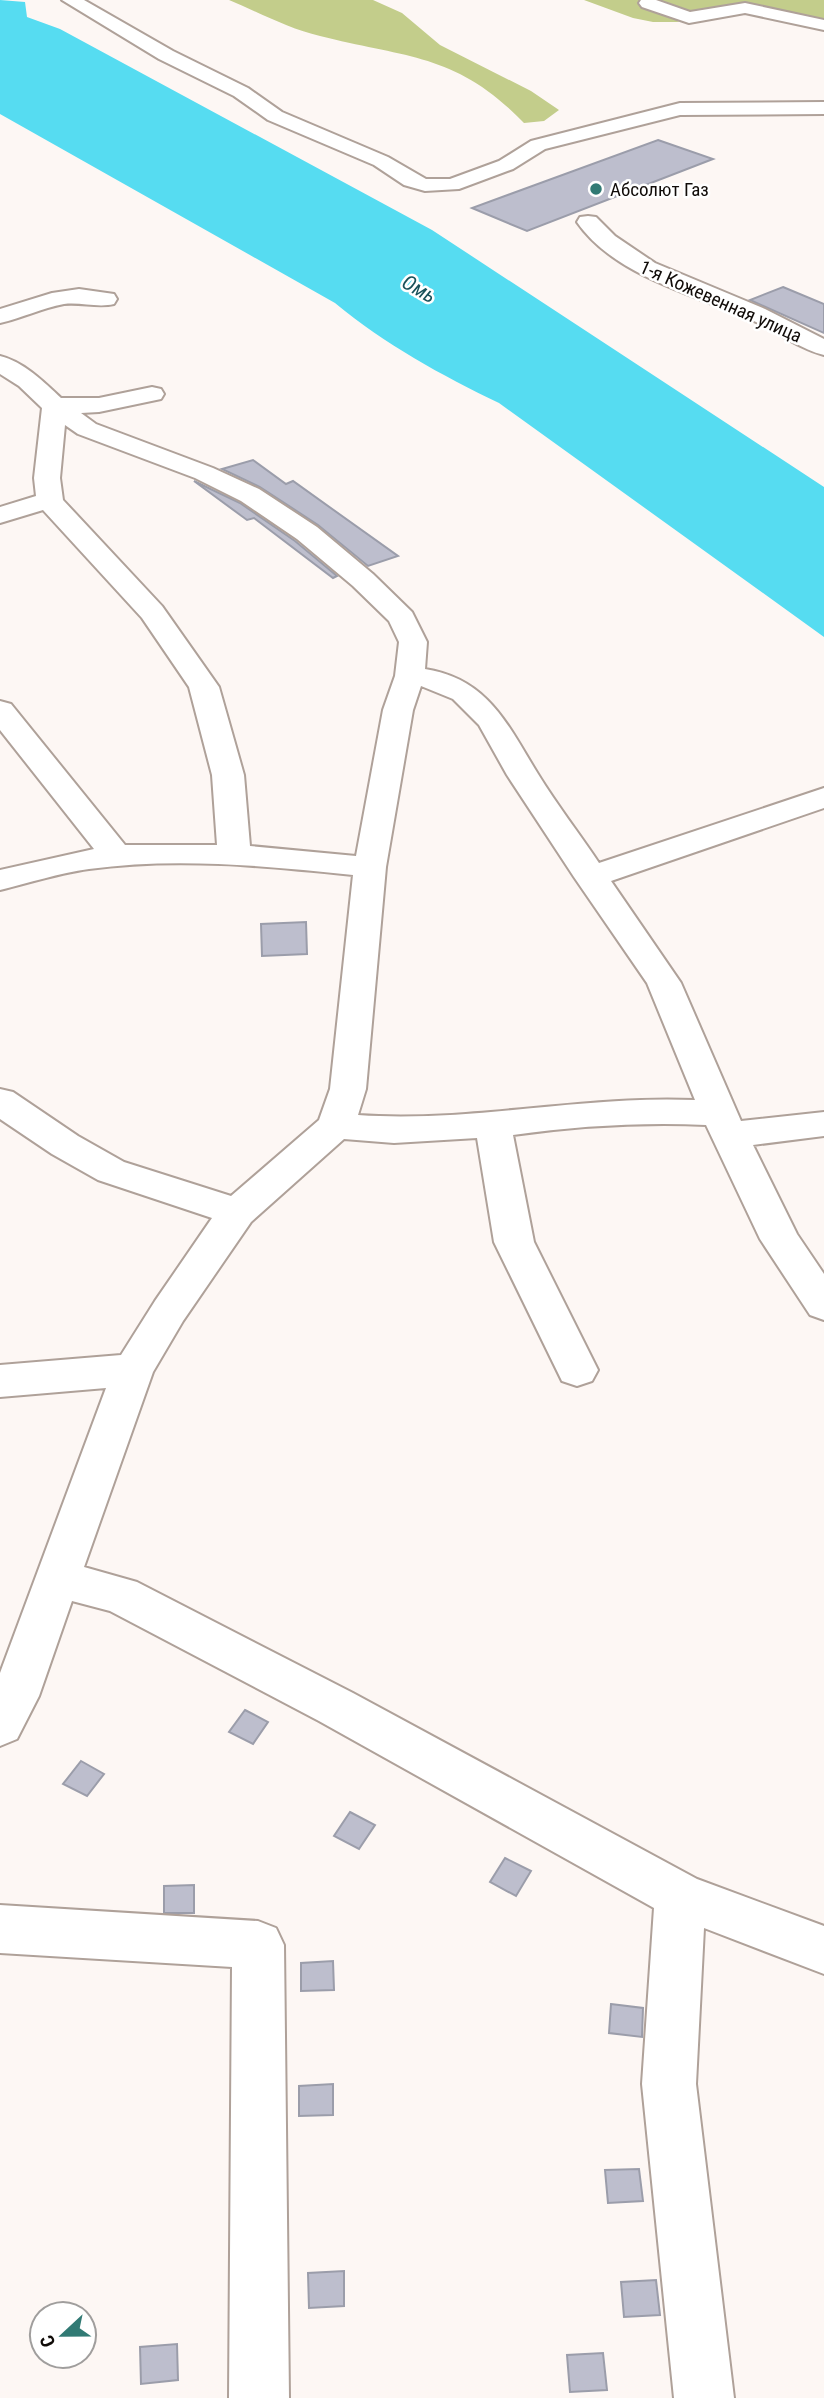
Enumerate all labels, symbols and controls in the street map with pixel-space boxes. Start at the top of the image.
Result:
place label: Абсолют Газ [610,178,709,201]
marker: Абсолют Газ [588,181,604,197]
street label: 1-я Кожевенная улица [636,255,805,348]
water label: Омь [398,270,440,308]
north arrow [28,2300,98,2370]
text: С [35,2332,60,2351]

